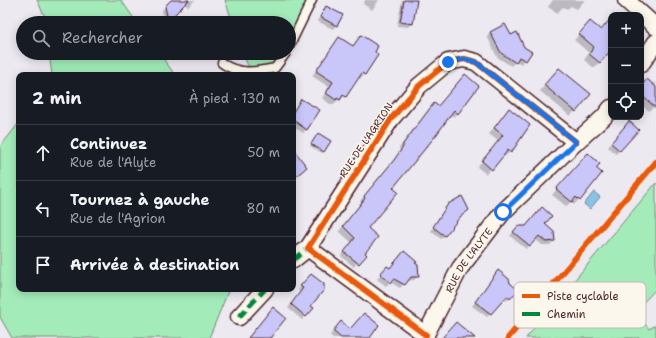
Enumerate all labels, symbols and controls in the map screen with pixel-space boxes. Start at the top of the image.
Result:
map controls [608,12,644,120]
button: + [608,12,644,48]
search box [16,16,296,60]
icon: search [30,27,52,49]
text: Rechercher [62,28,143,48]
button: − [608,48,644,84]
route end [439,53,457,71]
button: locate [608,84,644,120]
text: 2 min [32,87,82,109]
text: À pied · 130 m [189,90,280,107]
street label: RUE DE L'AGRION [336,100,396,180]
text: Continuez [70,134,147,154]
icon: ahead [32,142,54,164]
text: 50 m [247,144,280,161]
text: Rue de l'Alyte [70,154,156,171]
text: Tournez à gauche [70,190,210,210]
icon: left [32,198,54,220]
text: 80 m [246,200,280,217]
route start [494,203,512,221]
text: Rue de l'Agrion [70,210,165,227]
street label: RUE DE L'ALYTE [442,225,495,295]
icon: arrive [32,254,54,276]
text: Arrivée à destination [70,255,239,275]
legend [514,282,646,328]
text: Piste cyclable [547,289,619,304]
text: Chemin [547,307,586,322]

